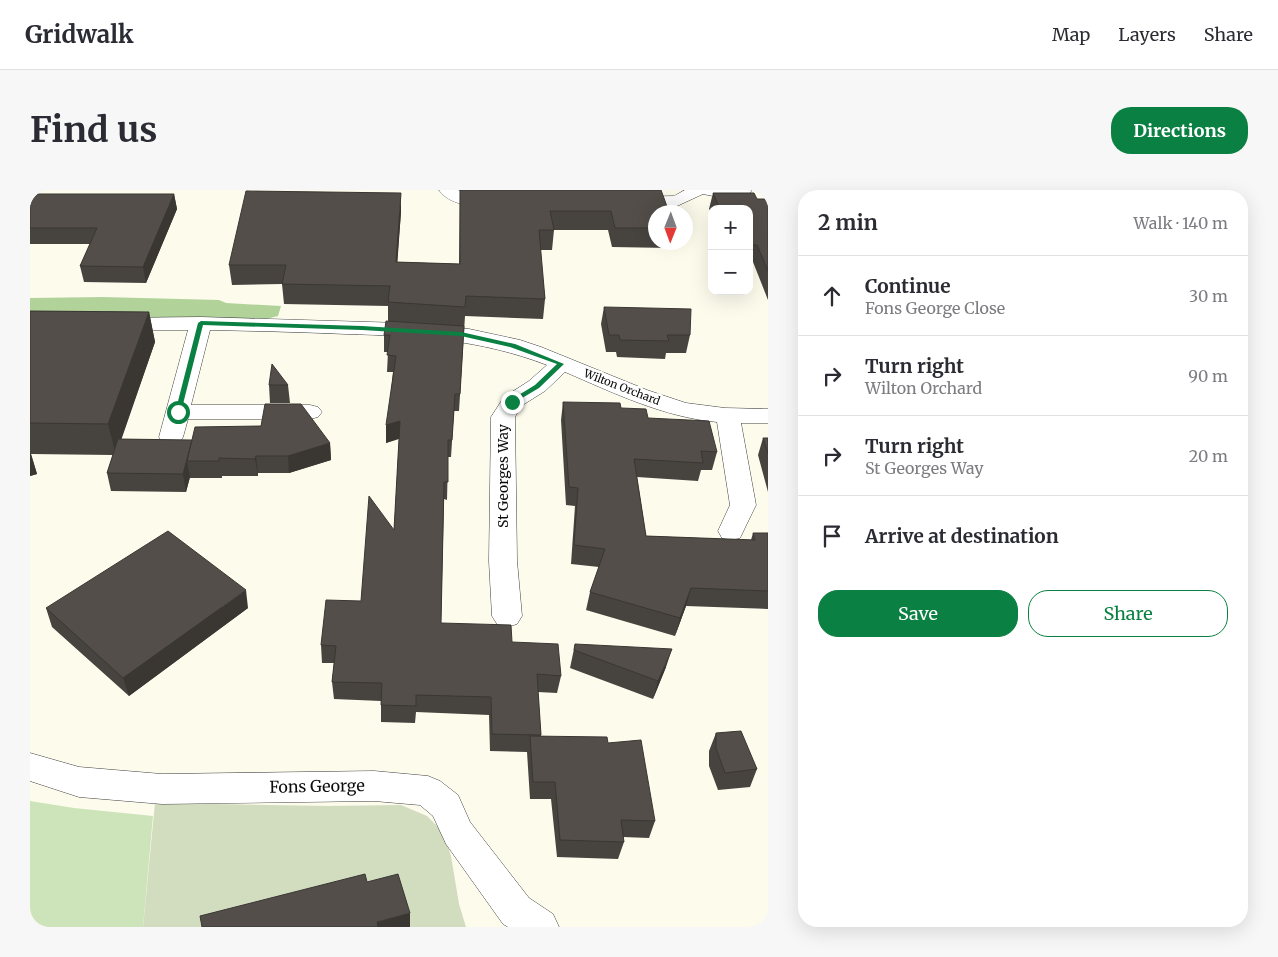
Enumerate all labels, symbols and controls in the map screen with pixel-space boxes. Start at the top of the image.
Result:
text: Gridwalk [25,19,134,50]
text: Map [1052,23,1090,46]
text: Layers [1118,23,1176,46]
text: Share [1204,23,1253,46]
button: Directions [1111,107,1248,154]
text: Find us [30,108,157,152]
north arrow [648,205,693,250]
map controls [708,205,753,295]
button: + [708,205,753,250]
text: 2 min [818,209,878,236]
text: Walk · 140 m [1134,213,1228,233]
button: − [708,250,753,295]
text: Continue [865,274,951,298]
icon: ahead [818,282,846,310]
text: 30 m [1189,286,1228,306]
text: Fons George Close [865,298,1005,318]
text: Turn right [865,354,964,378]
icon: right [818,362,846,390]
street label: Wilton Orchard [581,366,662,408]
text: 90 m [1188,366,1228,386]
text: Wilton Orchard [865,378,982,398]
route end [501,391,524,414]
route start [167,401,190,424]
street label: St Georges Way [494,423,512,528]
text: Turn right [865,434,964,458]
icon: right [818,442,846,470]
text: 20 m [1189,446,1228,466]
text: St Georges Way [865,458,984,478]
icon: arrive [818,522,846,550]
text: Arrive at destination [865,524,1059,548]
button: Save [818,590,1018,637]
button: Share [1028,590,1228,637]
street label: Fons George [269,775,365,797]

